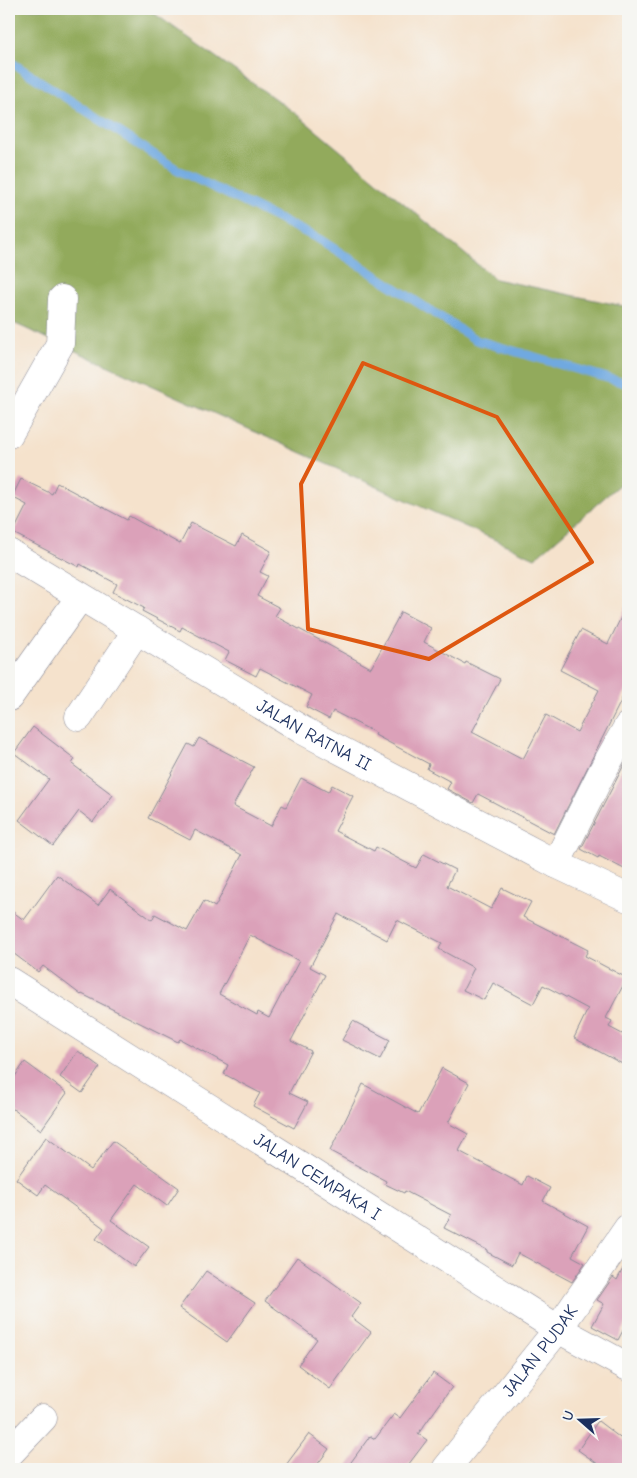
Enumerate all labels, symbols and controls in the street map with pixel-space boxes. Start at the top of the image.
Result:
street label: JALAN RATNA II [253,694,375,775]
street label: JALAN CEMPAKA I [250,1128,385,1225]
street label: JALAN PUDAK [498,1301,582,1401]
north arrow [554,1396,604,1446]
text: U [559,1408,578,1423]

